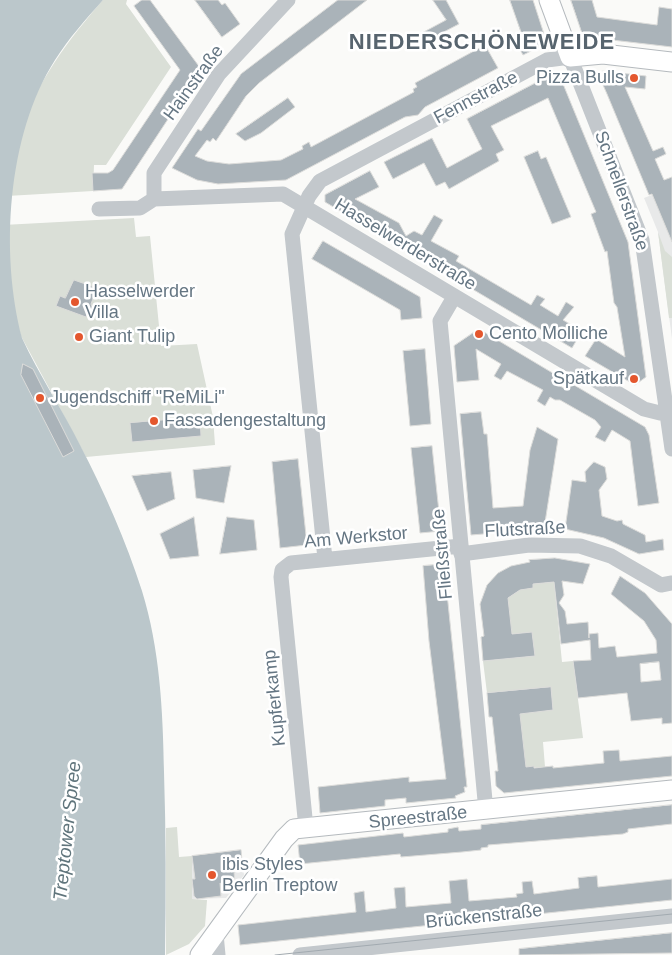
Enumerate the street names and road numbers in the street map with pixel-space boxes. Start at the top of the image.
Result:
street label: Hainstraße [159,41,229,125]
street label: Fennstraße [430,67,522,129]
street label: Schnellerstraße [589,128,653,254]
street label: Hasselwerderstraße [330,194,480,296]
street label: Fließstraße [428,508,458,600]
street label: Flutstraße [484,517,566,543]
street label: Am Werkstor [303,523,409,553]
street label: Kupferkamp [259,649,291,747]
street label: Spreestraße [368,802,468,834]
street label: Brückenstraße [425,900,543,934]

